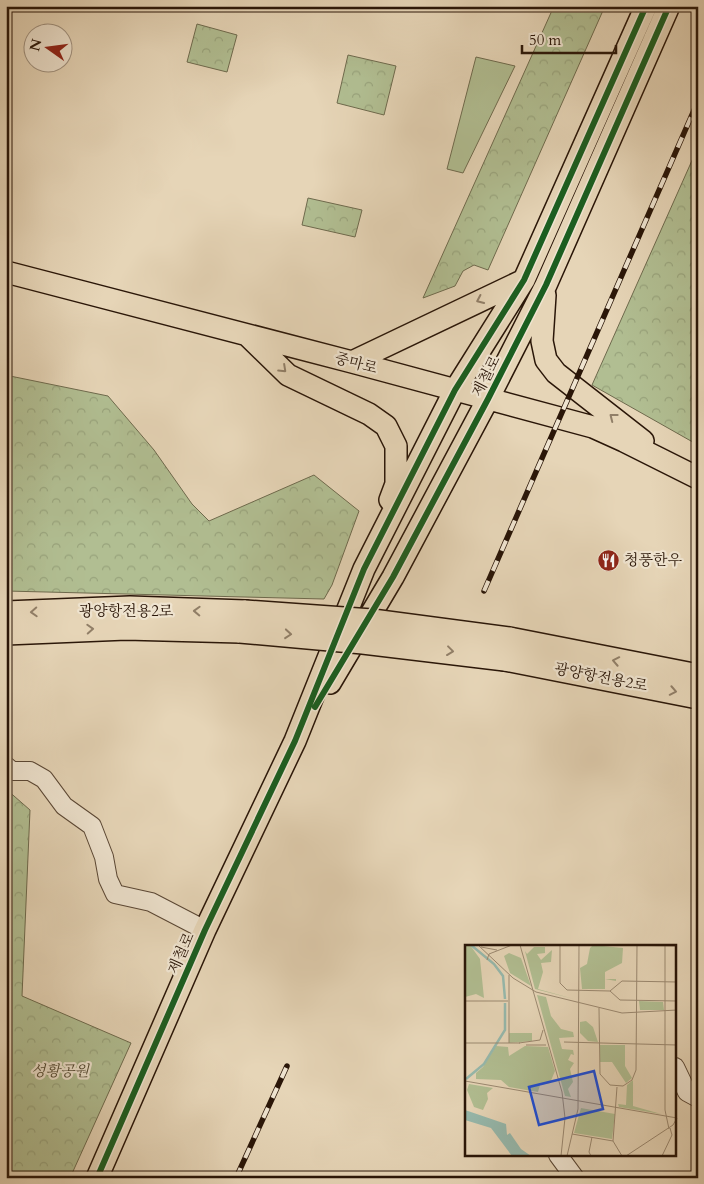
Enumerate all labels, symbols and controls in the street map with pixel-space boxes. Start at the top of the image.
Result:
north arrow [22,22,72,72]
scale bar [522,22,615,54]
text: 50 m [529,30,561,50]
text: N [25,37,47,53]
one-way arrow [476,294,485,305]
street label: 중마로 [332,348,380,378]
street label: 제철로 [467,352,505,400]
one-way arrow [277,364,286,373]
one-way arrow [609,414,619,423]
restaurant icon: 청풍한우 [596,548,620,572]
place label: 청풍한우 [624,550,682,570]
street label: 광양항전용2로 [79,601,174,621]
one-way arrow [192,606,200,616]
one-way arrow [30,607,38,618]
one-way arrow [86,623,94,634]
one-way arrow [284,629,292,640]
one-way arrow [446,645,454,656]
one-way arrow [611,656,620,666]
street label: 광양항전용2로 [553,658,650,696]
one-way arrow [668,685,677,696]
street label: 제철로 [163,929,199,977]
inset map [465,945,676,1156]
park label: 성황공원 [31,1061,90,1081]

